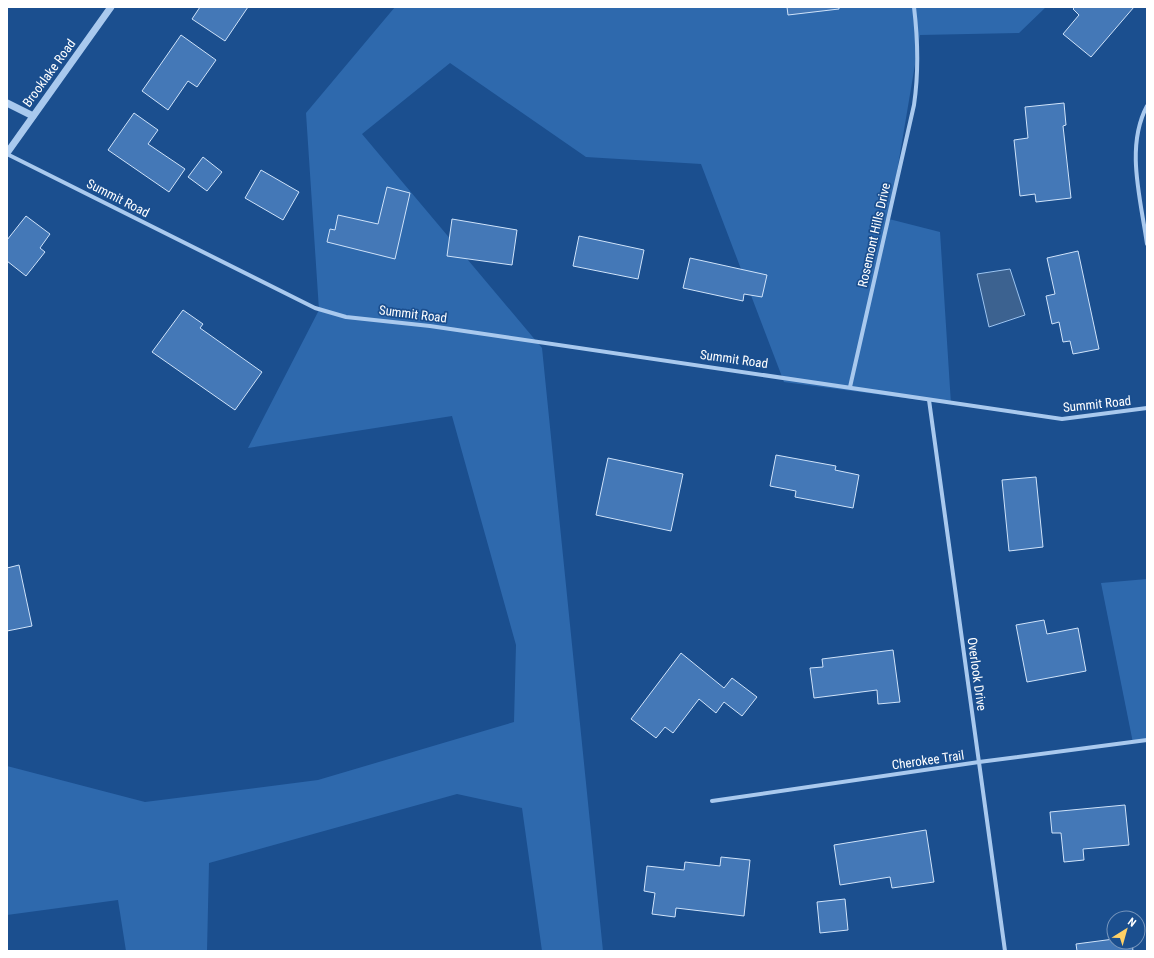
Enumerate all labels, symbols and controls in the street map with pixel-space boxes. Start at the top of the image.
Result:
street label: Brooklake Road [19,36,79,110]
street label: Summit Road [84,176,152,220]
street label: Rosemont Hills Drive [855,181,893,289]
street label: Summit Road [378,302,448,326]
street label: Summit Road [699,347,769,371]
street label: Summit Road [1062,393,1132,415]
street label: Overlook Drive [964,636,990,712]
street label: Cherokee Trail [891,747,965,773]
north arrow [1106,910,1146,950]
text: N [1125,915,1139,930]

